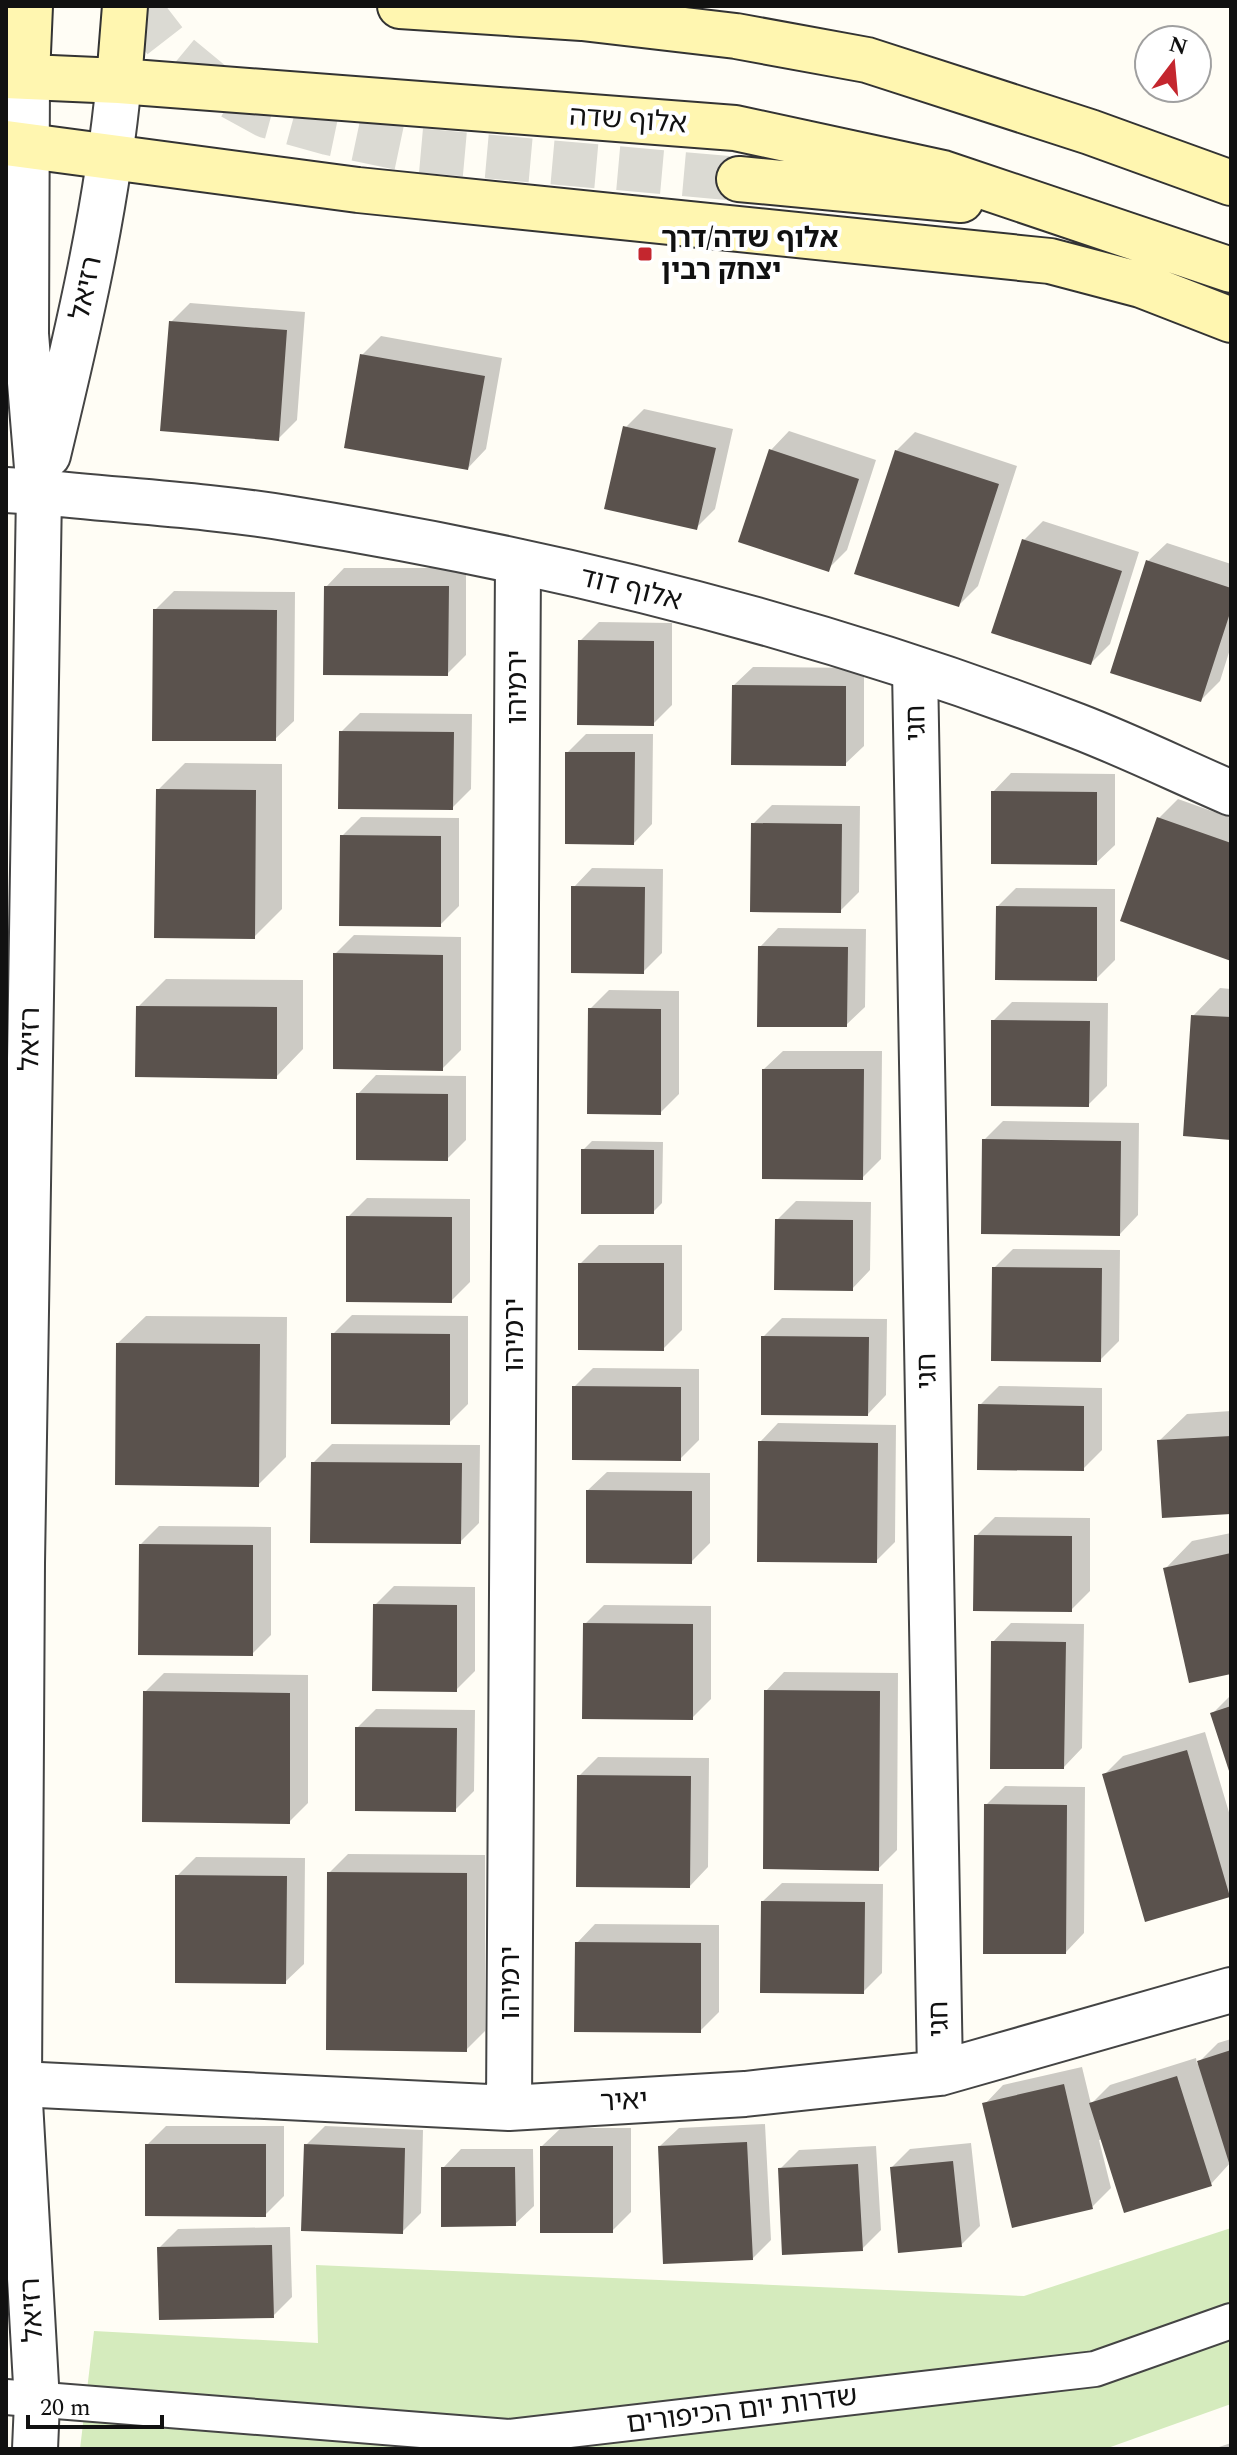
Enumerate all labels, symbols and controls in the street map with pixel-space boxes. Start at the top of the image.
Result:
north arrow [1133,24,1213,104]
text: N [1165,28,1191,65]
street label: אלוף שדה [568,94,688,146]
place label: אלוף שדה/דרך יצחק רבין [661,217,839,292]
marker: אלוף שדה/דרך יצחק רבין [636,245,654,263]
street label: רזיאל [58,252,114,324]
street label: אלוף דוד [575,556,687,622]
street label: ירמיהו [496,650,539,724]
street label: חגי [894,704,938,742]
street label: רזיאל [8,1006,52,1072]
street label: ירמיהו [493,1298,536,1372]
street label: חגי [905,1352,949,1390]
street label: ירמיהו [489,1946,532,2020]
street label: חגי [917,2000,961,2038]
street label: יאיר [599,2078,649,2124]
street label: רזיאל [9,2277,55,2343]
street label: שדרות יום הכיפורים [624,2375,860,2445]
scale bar [28,2379,162,2429]
text: 20 m [40,2390,91,2426]

